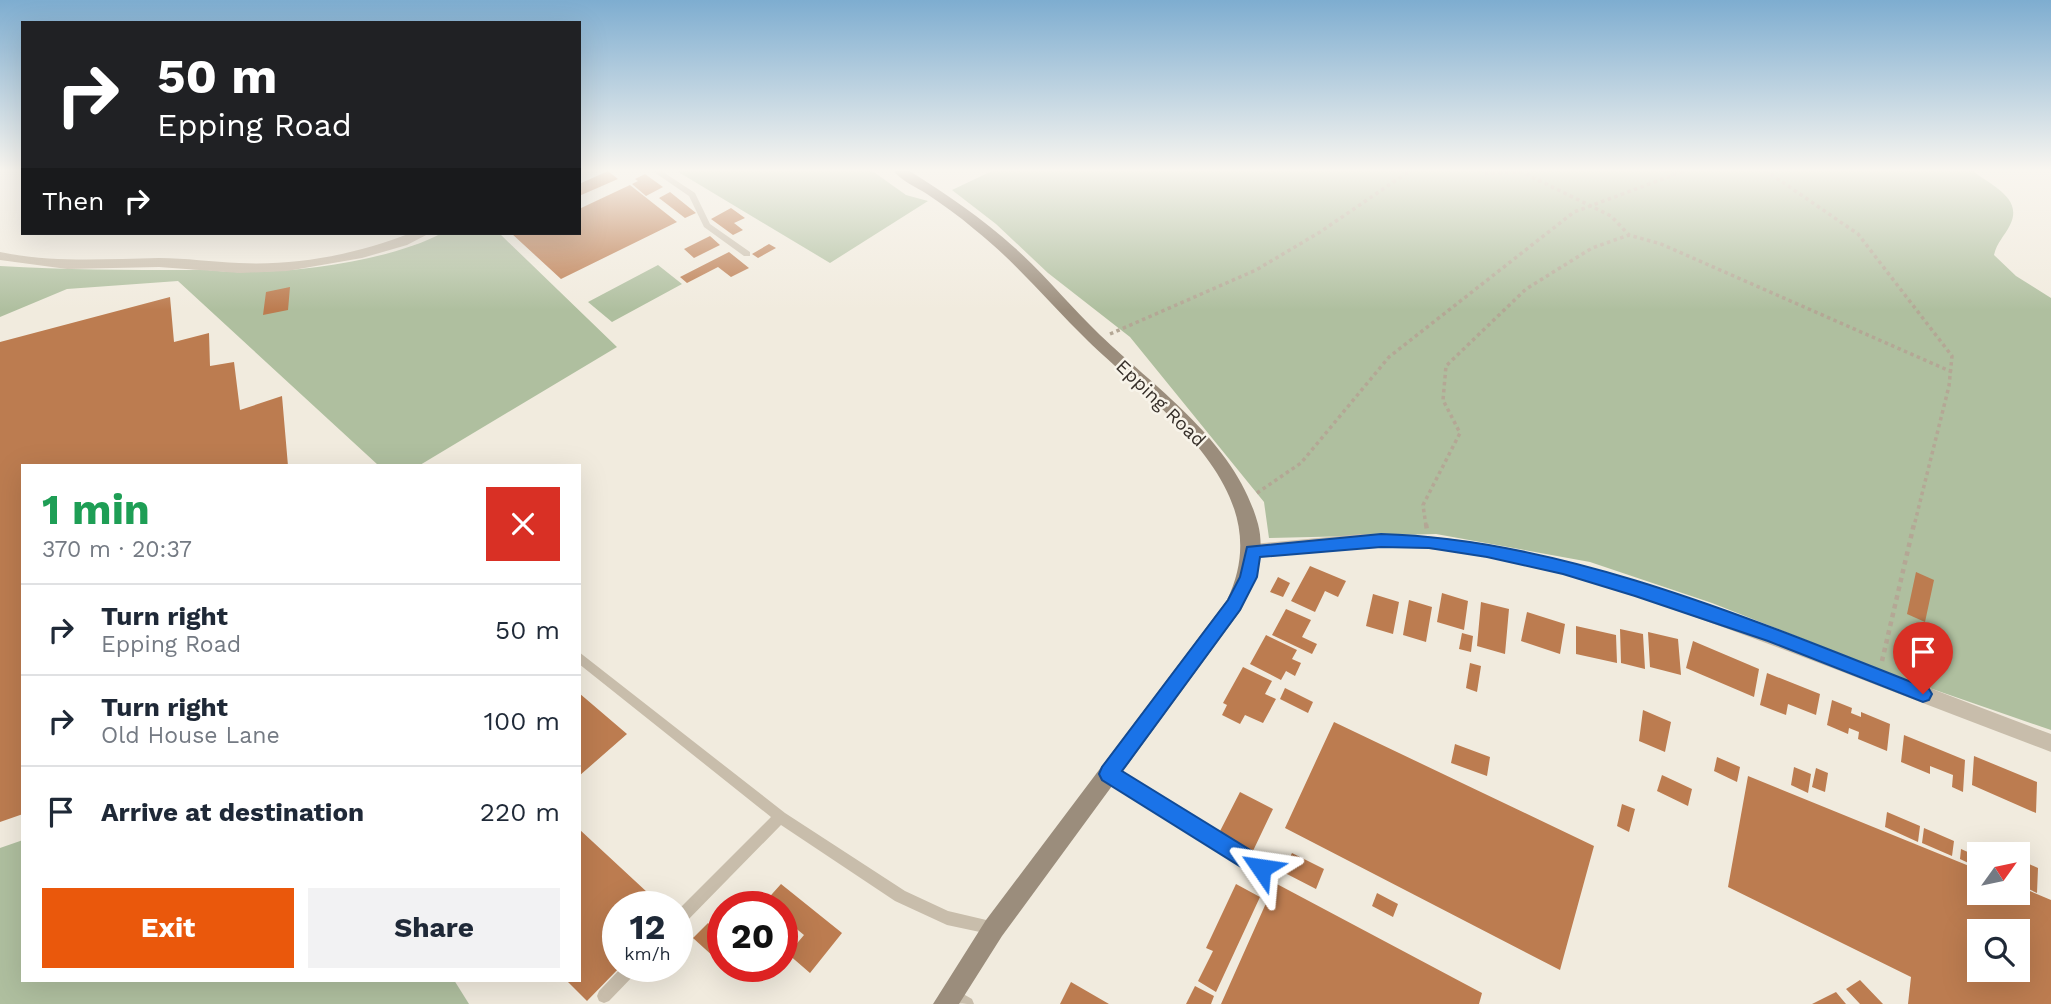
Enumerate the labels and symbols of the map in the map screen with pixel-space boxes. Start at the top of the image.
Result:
street label: Epping Road [1111,355,1211,451]
pin [1893,622,1953,694]
position arrow [1224,831,1298,905]
north arrow [1967,842,2030,905]
speed limit sign: 20 [707,891,798,982]

